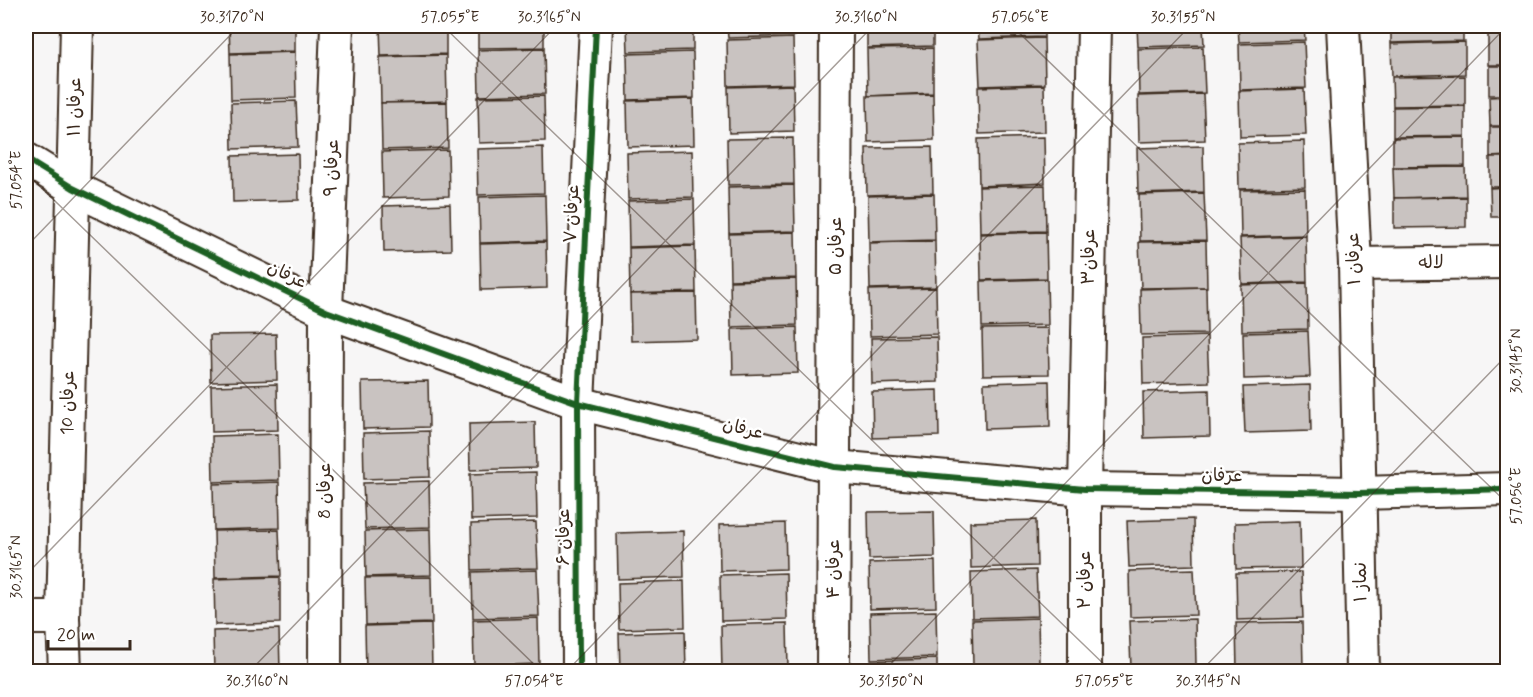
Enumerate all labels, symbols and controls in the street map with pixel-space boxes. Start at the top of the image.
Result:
text: 30.3170°N [200,8,264,28]
text: 57.055°E [421,8,480,28]
text: 30.3165°N [517,8,581,28]
text: 30.3160°N [835,8,897,28]
text: 57.056°E [991,8,1049,28]
text: 30.3155°N [1151,8,1215,28]
street label: عرفان ۱۱ [62,77,88,137]
street label: عرفان ۹ [319,139,345,197]
text: 57.054°E [7,150,27,210]
street label: عرفان ۷ [558,184,586,244]
street label: عرفان ۵ [824,217,848,275]
street label: عرفان۳ [1077,229,1101,285]
street label: عرفان ۱ [1341,232,1367,286]
street label: لاله [1418,251,1444,275]
street label: عرفان [263,255,311,295]
text: 30.3145°N [1507,328,1527,394]
street label: عرفان 10 [55,371,81,435]
street label: عرفان [720,412,766,446]
street label: عرفان 8 [313,463,337,519]
street label: عرفان [1201,464,1243,488]
text: 57.056°E [1507,467,1527,525]
street label: عرفان ۶ [552,509,576,565]
text: 30.3165°N [7,535,27,599]
street label: عرفان ۴ [822,539,846,599]
street label: عرفان ۲ [1073,551,1097,609]
street label: نماز ۱ [1349,562,1373,602]
scale bar [48,613,130,651]
text: 20 m [57,623,95,647]
text: 30.3160°N [226,672,288,692]
text: 57.054°E [504,672,564,692]
text: 30.3150°N [859,672,923,692]
text: 57.055°E [1075,672,1134,692]
text: 30.3145°N [1175,672,1241,692]

